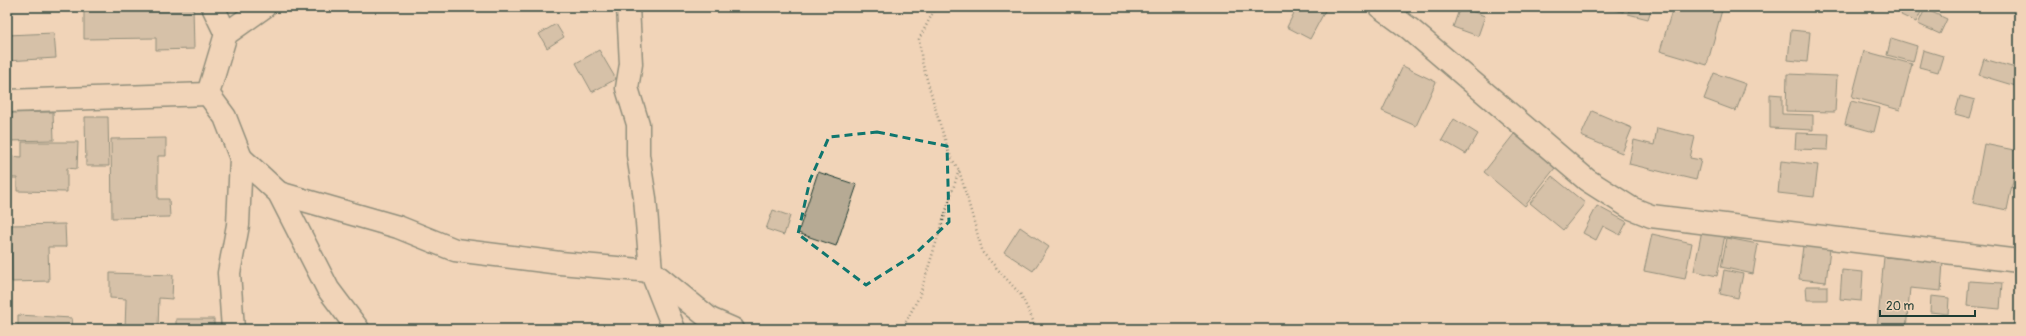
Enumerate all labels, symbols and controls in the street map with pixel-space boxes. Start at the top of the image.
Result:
scale bar [1880,292,1975,318]
text: 20 m [1886,299,1915,314]

